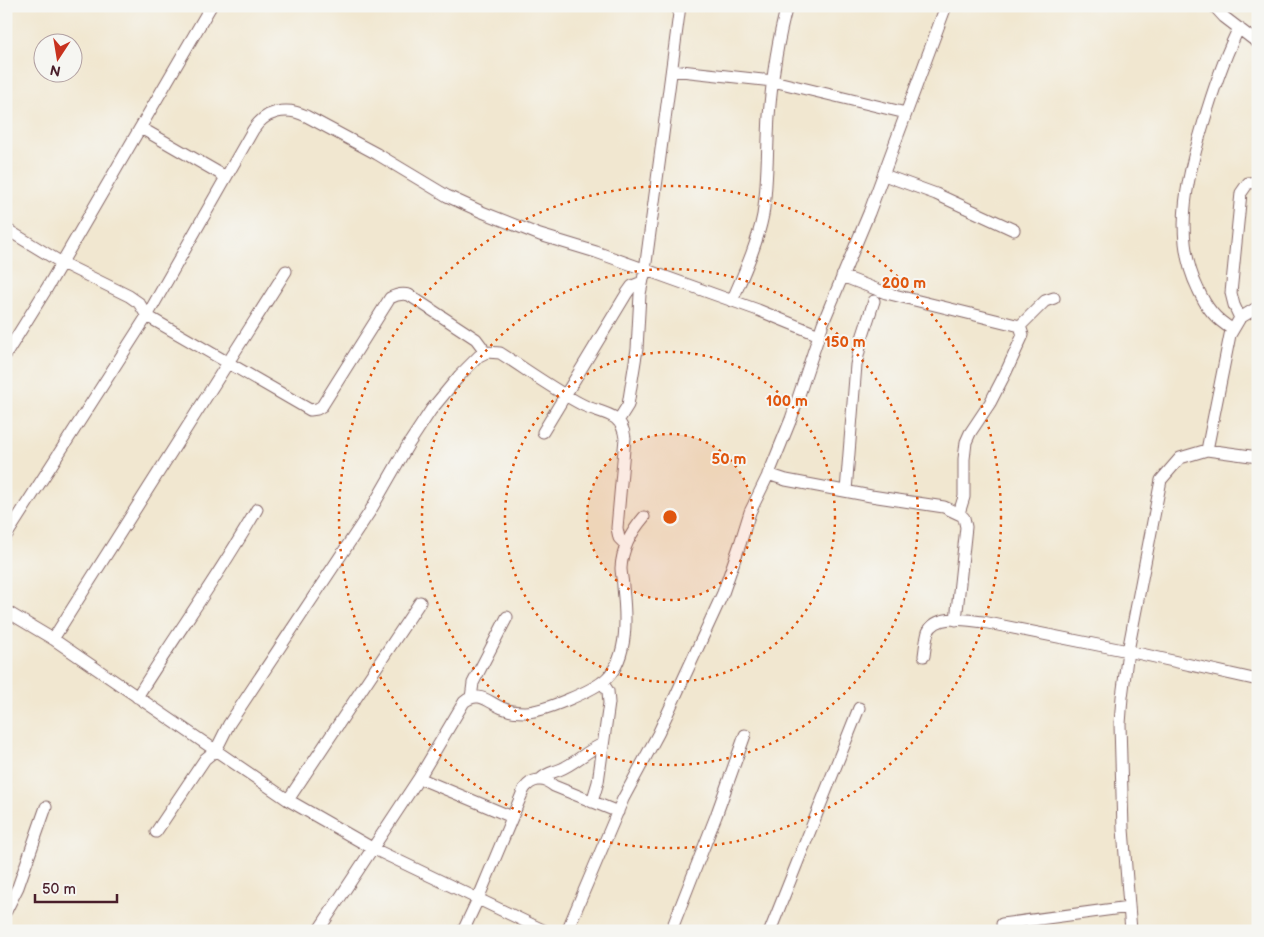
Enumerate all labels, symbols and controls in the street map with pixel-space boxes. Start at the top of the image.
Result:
north arrow [32,32,82,82]
text: N [48,61,62,80]
text: 200 m [882,274,926,293]
text: 150 m [824,333,866,352]
text: 100 m [766,392,808,411]
text: 50 m [712,450,747,469]
centre of rings [661,508,679,526]
scale bar [35,872,118,904]
text: 50 m [42,880,76,899]

